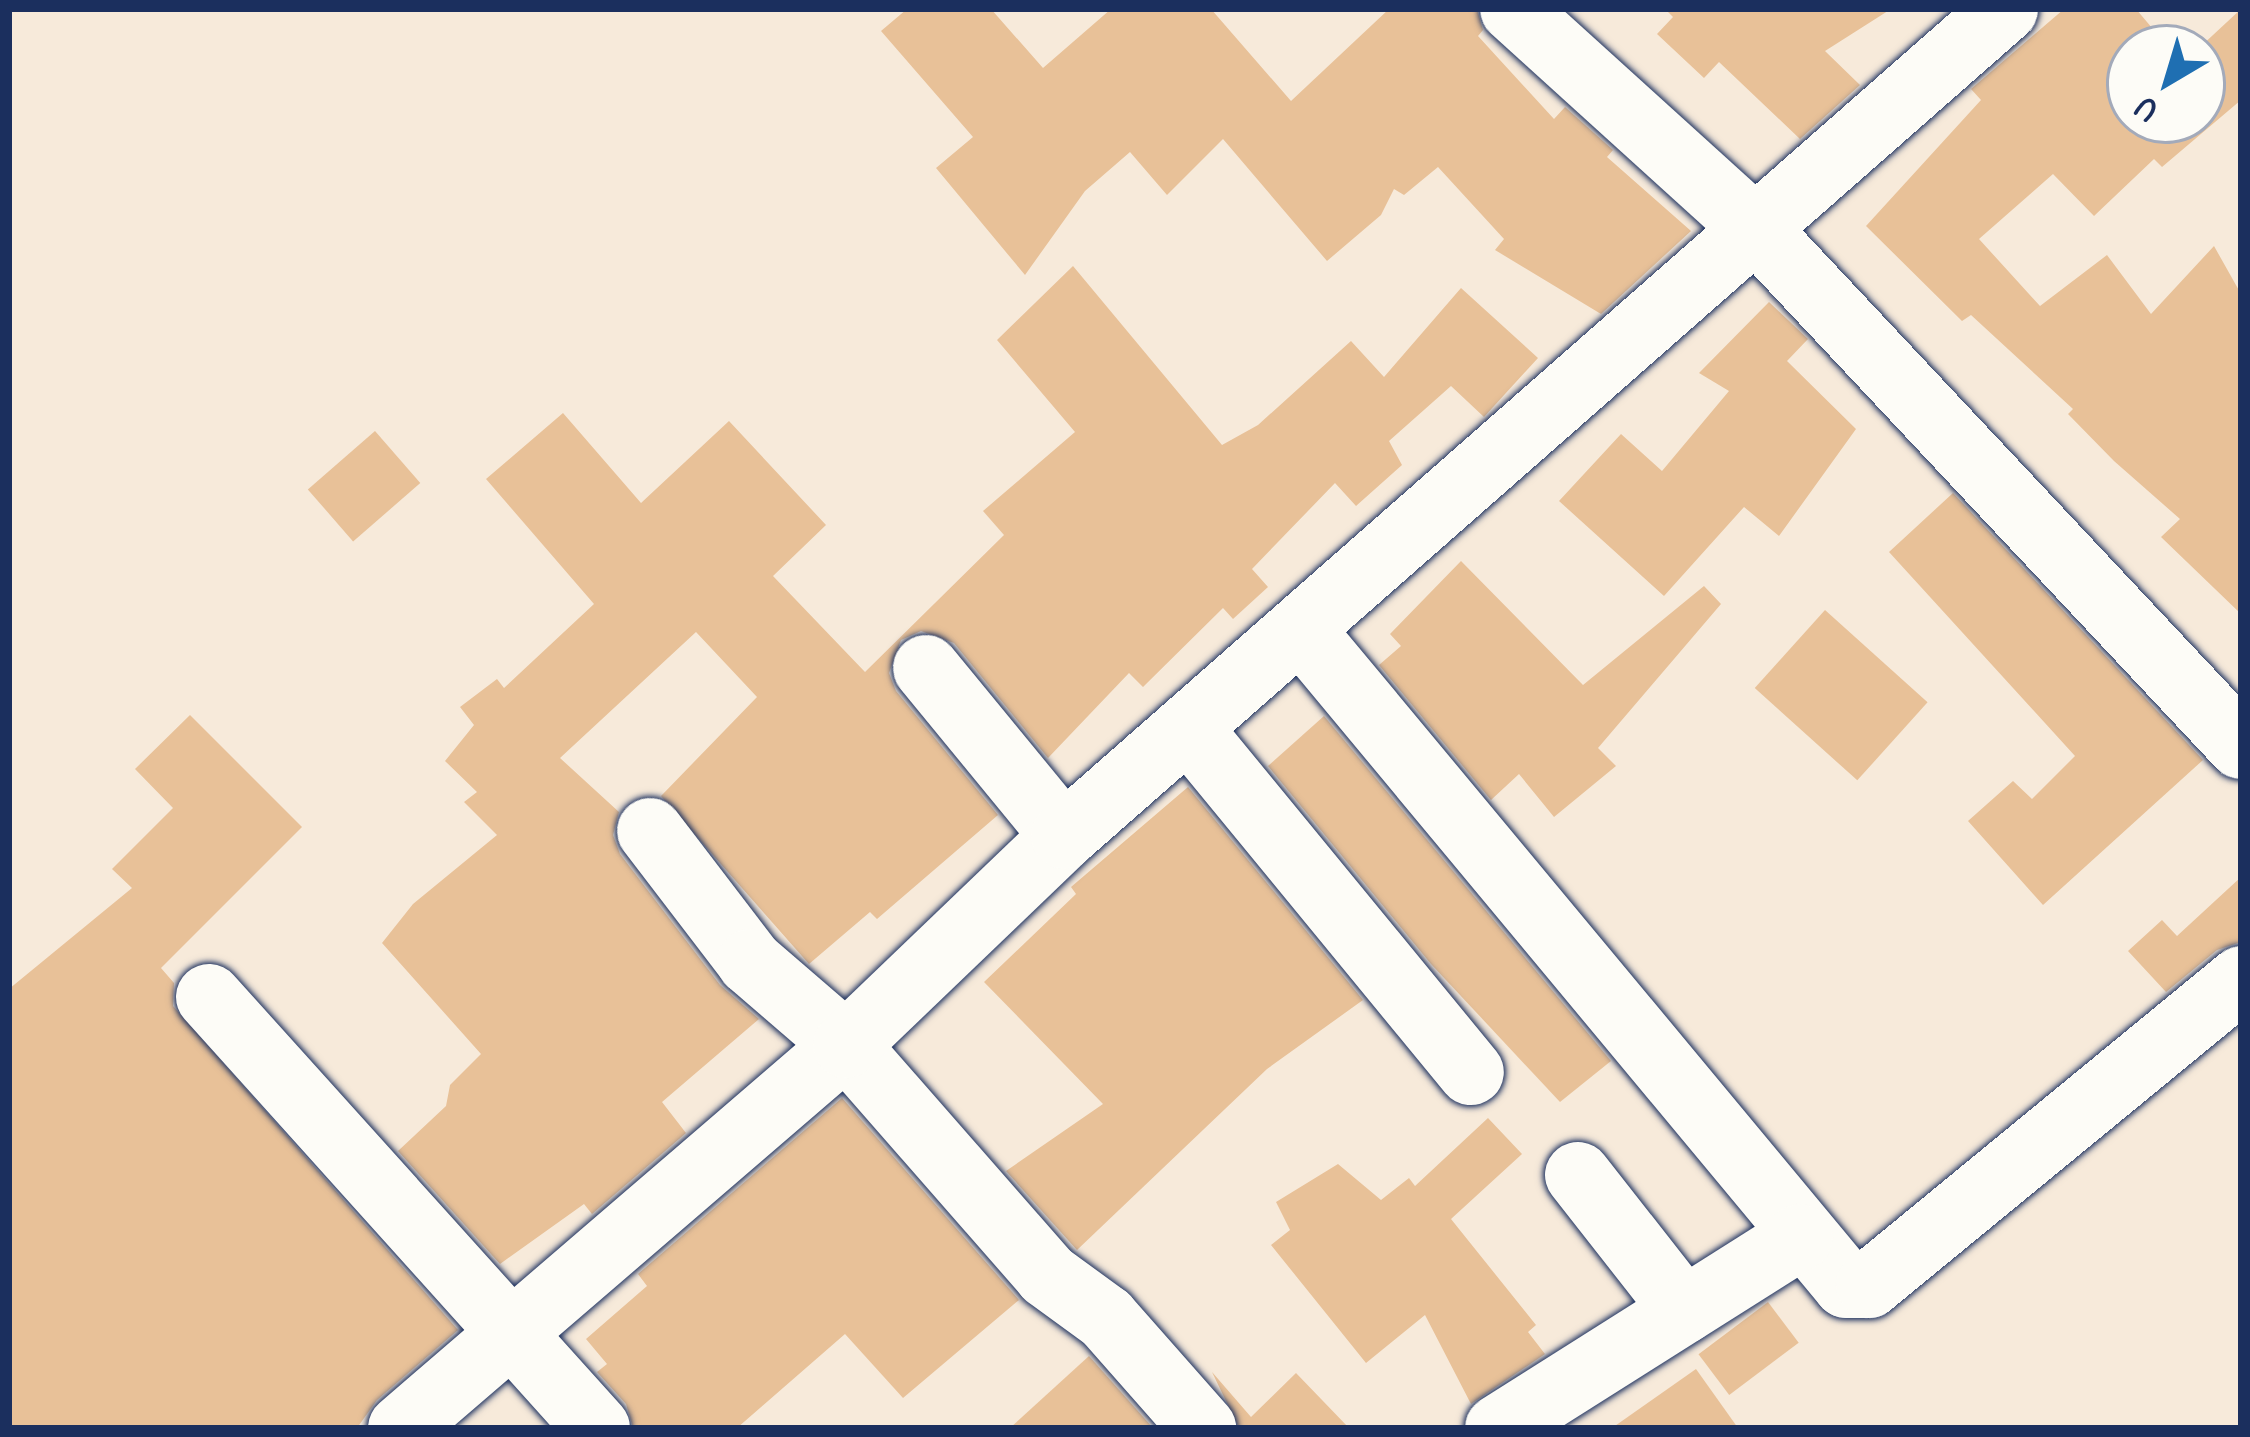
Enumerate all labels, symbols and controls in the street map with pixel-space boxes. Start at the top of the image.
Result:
north arrow [2106,24,2226,144]
text: U [2125,87,2166,133]

